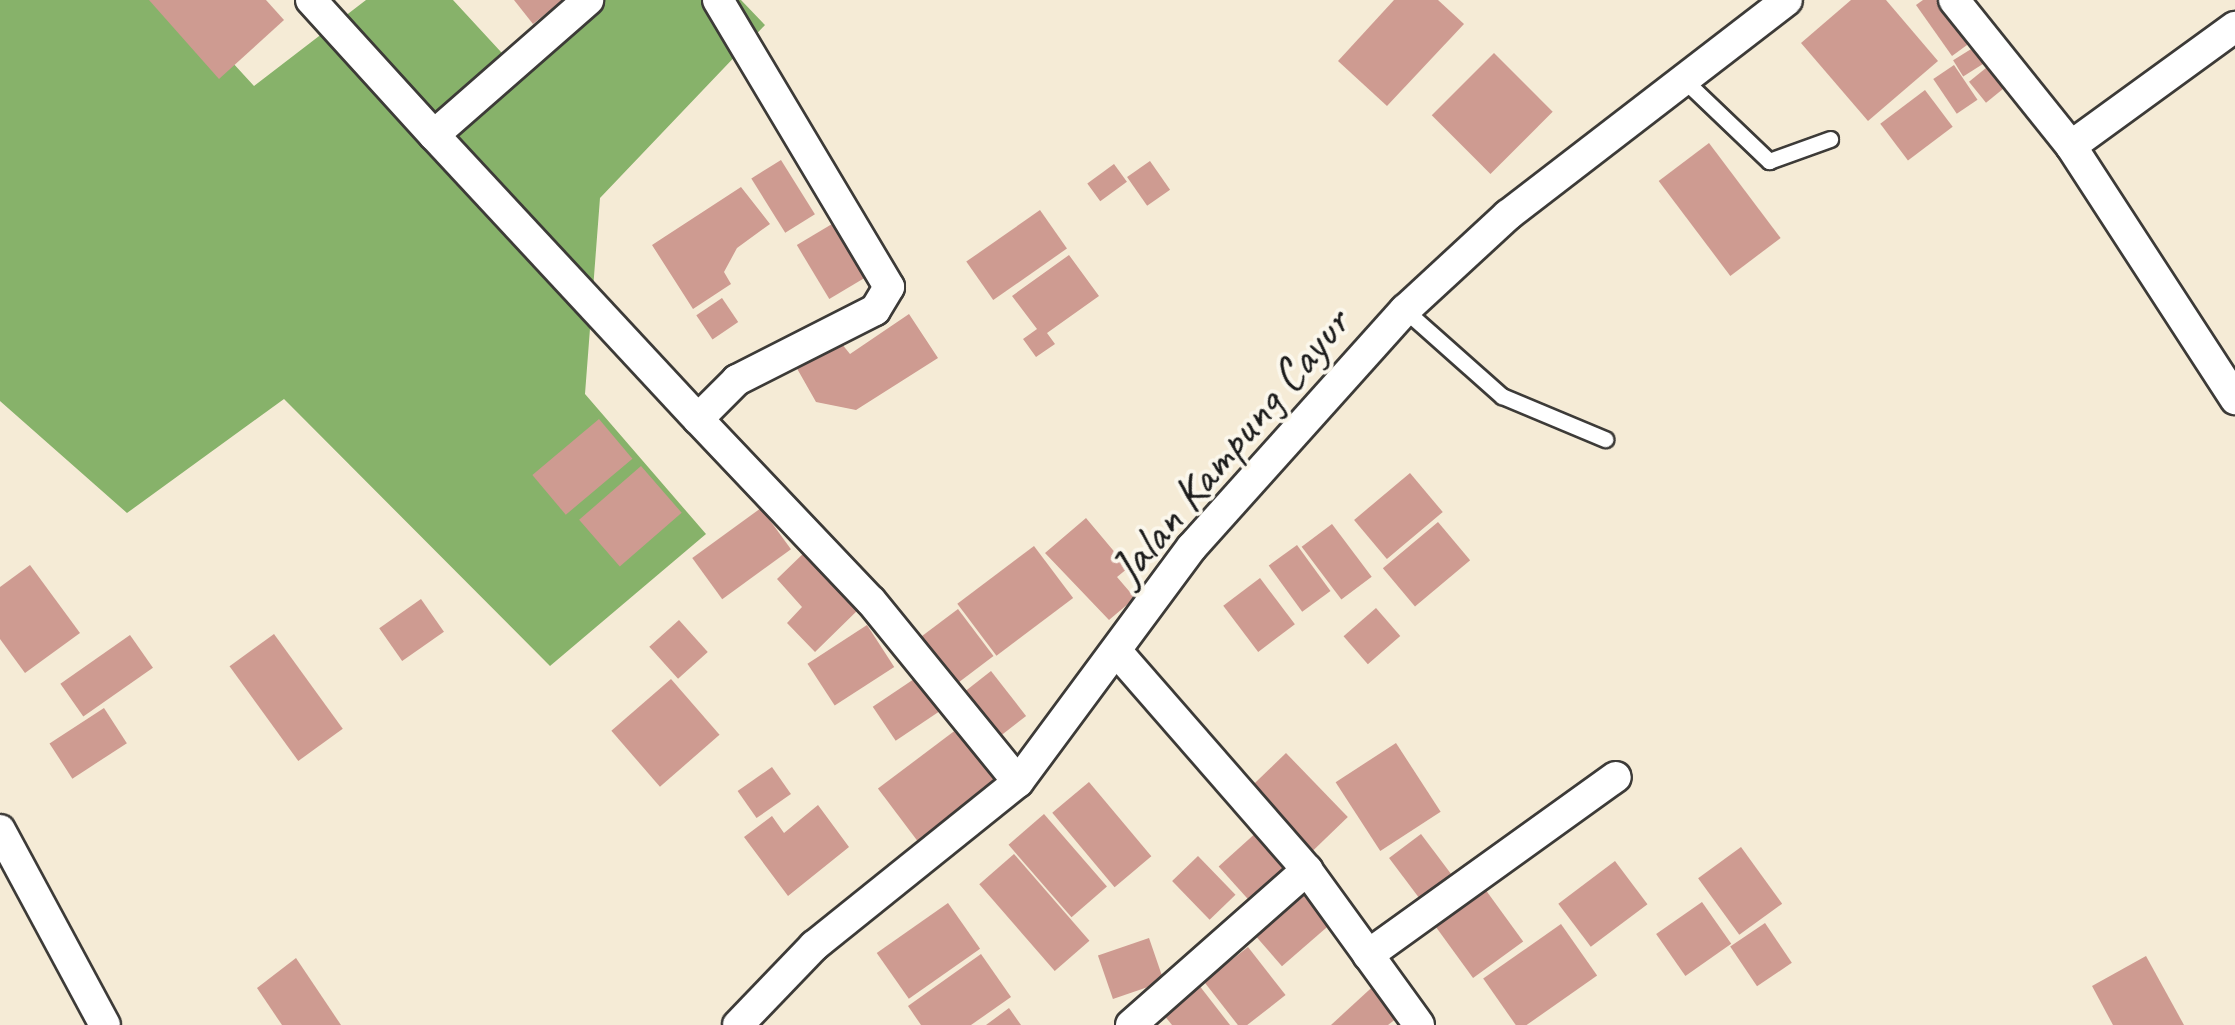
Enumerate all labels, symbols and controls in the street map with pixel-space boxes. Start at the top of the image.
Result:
street label: Jalan Kampung Cayur [1097,295,1363,597]

